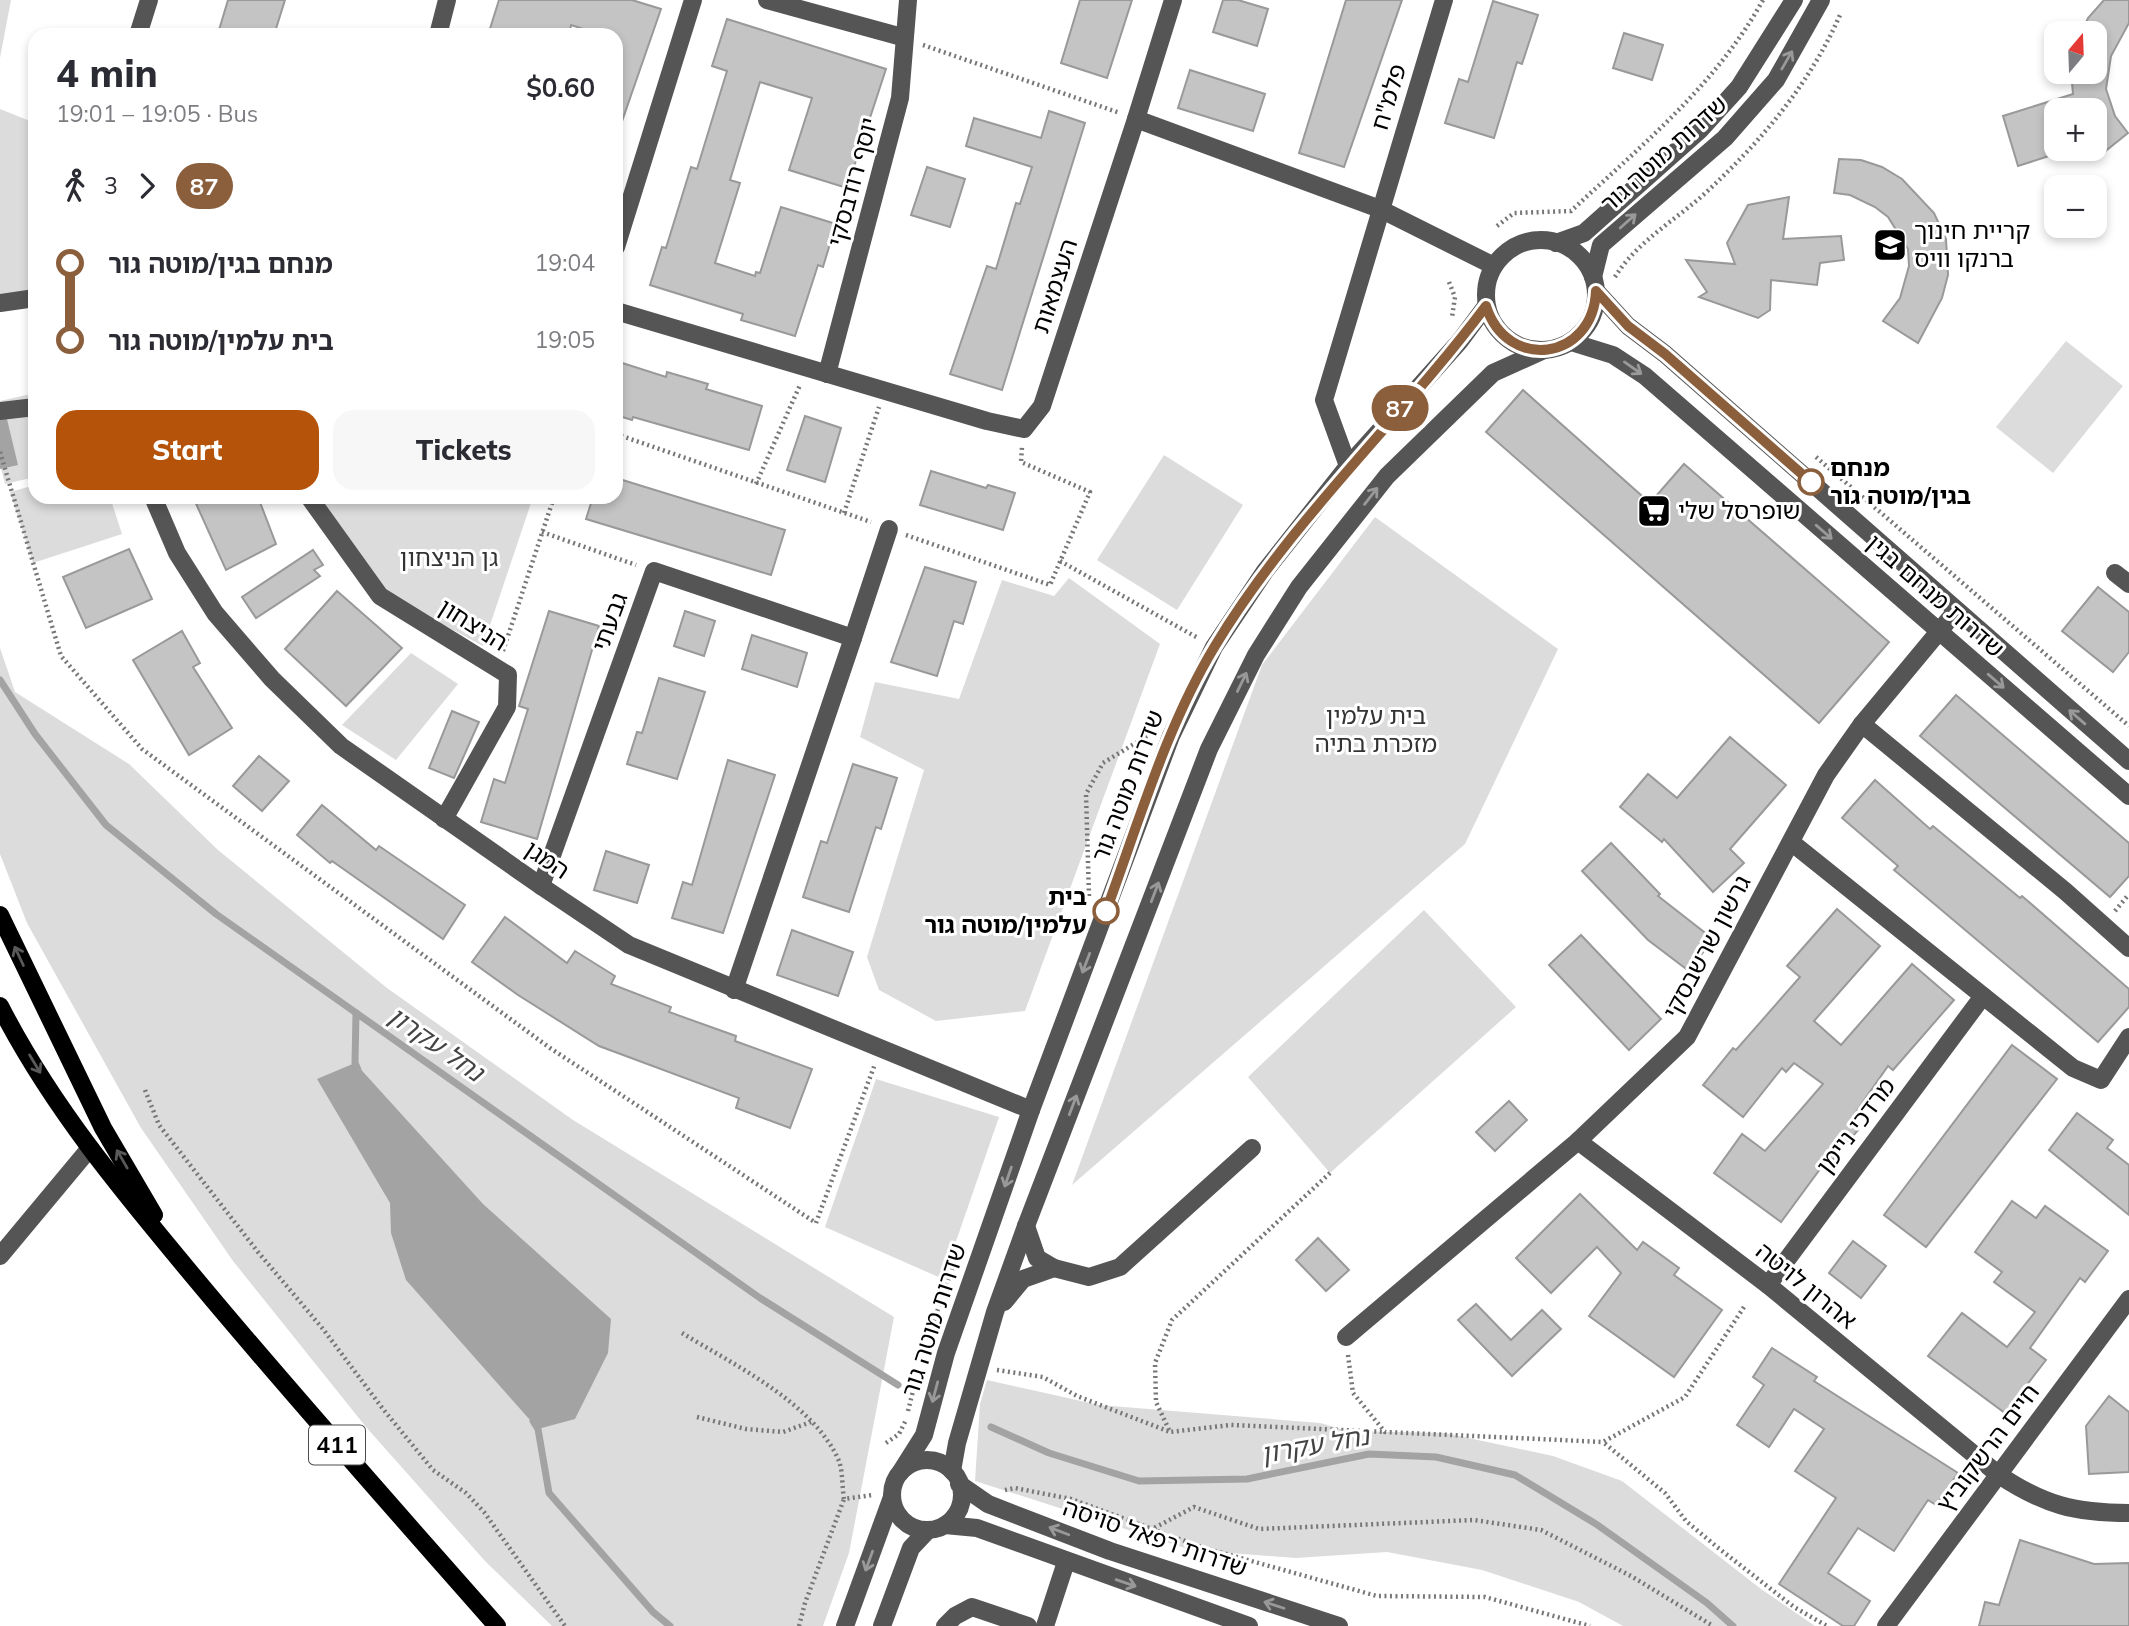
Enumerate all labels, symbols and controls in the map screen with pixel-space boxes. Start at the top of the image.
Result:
north arrow [2044,21,2107,84]
map controls [2044,21,2107,238]
text: 4 min [56,49,158,97]
one-way arrow [1780,51,1794,71]
street label: פלמ"ח [1364,60,1412,134]
text: $0.60 [526,71,595,104]
street label: שדרות מוטה גור [1594,89,1733,218]
button: + [2044,98,2107,161]
text: 19:01 – 19:05 · Bus [56,99,258,128]
street label: יוסף רודבסקי [820,114,884,250]
icon: walk [56,167,94,205]
icon: forward [128,167,166,205]
text: 3 [104,171,118,200]
text: 87 [190,171,219,201]
button: − [2044,175,2107,238]
one-way arrow [1619,213,1636,230]
place label: קריית חינוך ברנקו וויס [1914,215,2030,273]
school or university icon: קריית חינוך ברנקו וויס [1871,226,1909,264]
street label: העצמאות [1025,235,1083,337]
text: מנחם בגין/מוטה גור [108,247,333,280]
text: 19:04 [535,248,595,277]
text: בית עלמין/מוטה גור [108,324,334,357]
text: 19:05 [535,325,595,354]
one-way arrow [1623,360,1642,375]
line badge: 87 [1368,385,1432,431]
text: 87 [1386,393,1414,423]
button: Start [56,410,319,490]
button: Tickets [333,410,595,490]
place label: מנחם בגין/מוטה גור [1830,452,1971,510]
marker: מנחם בגין/מוטה גור [1798,469,1824,495]
one-way arrow [1364,487,1379,505]
supermarket icon: שופרסל שלי [1635,492,1673,530]
place label: שופרסל שלי [1678,495,1800,525]
one-way arrow [1815,524,1833,540]
street label: שדרות מנחם בגין [1861,527,2011,663]
park label: גן הניצחון [400,542,498,572]
street label: גבעתי [585,588,633,655]
street label: הניצחון [434,591,513,657]
one-way arrow [1236,672,1250,693]
one-way arrow [1987,673,2005,689]
park label: בית עלמין מזכרת בתיה [1315,700,1437,758]
street label: שדרות מוטה גור [1084,706,1170,866]
one-way arrow [2069,709,2087,725]
street label: המגן [519,833,576,885]
street label: גרשון שרשבסקי [1656,870,1756,1023]
place label: בית עלמין/מוטה גור [924,881,1087,939]
one-way arrow [1150,882,1163,904]
marker: בית עלמין/מוטה גור [1093,898,1119,924]
one-way arrow [12,946,25,967]
one-way arrow [1079,952,1091,974]
water label: נחל עקרון [382,999,492,1090]
one-way arrow [28,1054,42,1074]
street label: מרדכי ניימן [1809,1071,1901,1179]
one-way arrow [1068,1094,1081,1116]
one-way arrow [114,1150,128,1170]
one-way arrow [1001,1165,1013,1187]
street label: אהרון לויטה [1750,1235,1863,1335]
street label: שדרות מוטה גור [894,1239,972,1400]
street label: חיים הרשקוביץ [1929,1377,2045,1517]
one-way arrow [928,1380,941,1403]
water label: נחל עקרון [1258,1418,1374,1470]
road number: 411 [309,1426,365,1464]
street label: שדרות רפאל סויסה [1059,1492,1251,1583]
one-way arrow [1049,1524,1071,1536]
one-way arrow [862,1550,874,1572]
one-way arrow [1115,1577,1137,1590]
one-way arrow [1264,1598,1286,1610]

